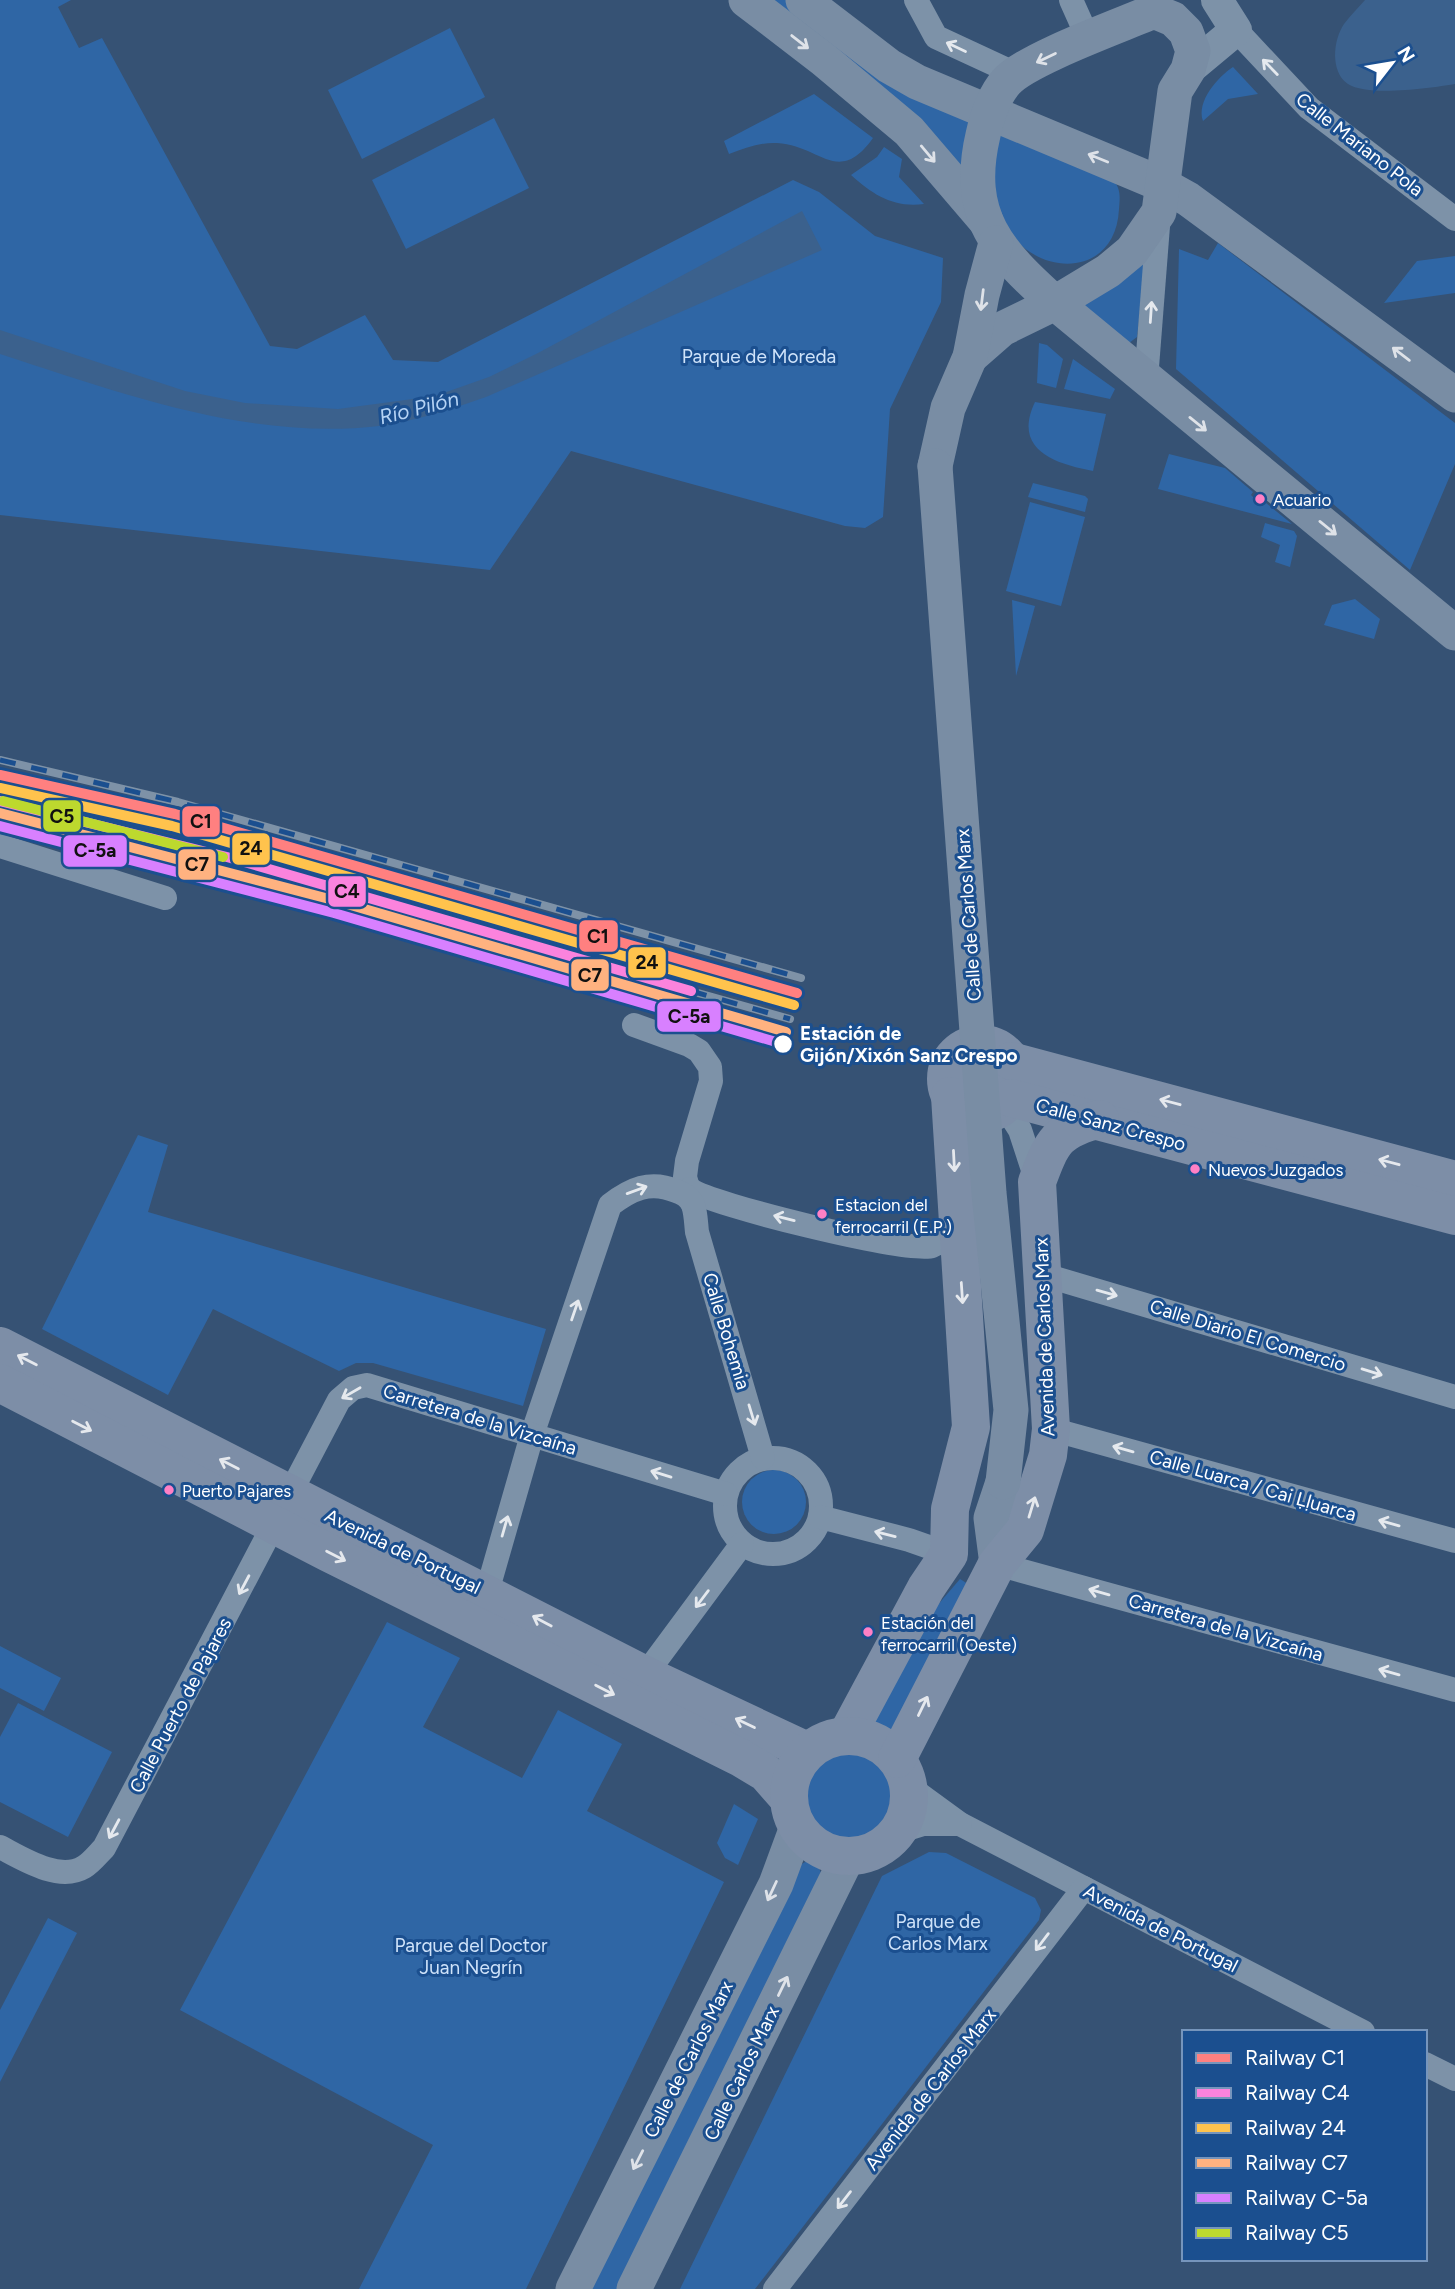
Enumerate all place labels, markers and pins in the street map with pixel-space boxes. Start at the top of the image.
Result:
place label: Acuario [1273,490,1331,510]
marker: Acuario [1253,492,1267,506]
place label: Estación de Gijón/Xixón Sanz Crespo [800,1022,1018,1067]
marker: Estación de Gijón/Xixón Sanz Crespo [772,1033,794,1055]
place label: Nuevos Juzgados [1208,1160,1343,1180]
marker: Nuevos Juzgados [1188,1162,1202,1176]
place label: Estacion del ferrocarril (E.P.) [835,1195,952,1237]
marker: Estacion del ferrocarril (E.P.) [815,1207,829,1221]
place label: Puerto Pajares [182,1481,291,1501]
marker: Puerto Pajares [162,1483,176,1497]
place label: Estación del ferrocarril (Oeste) [881,1613,1017,1655]
marker: Estación del ferrocarril (Oeste) [861,1625,875,1639]

